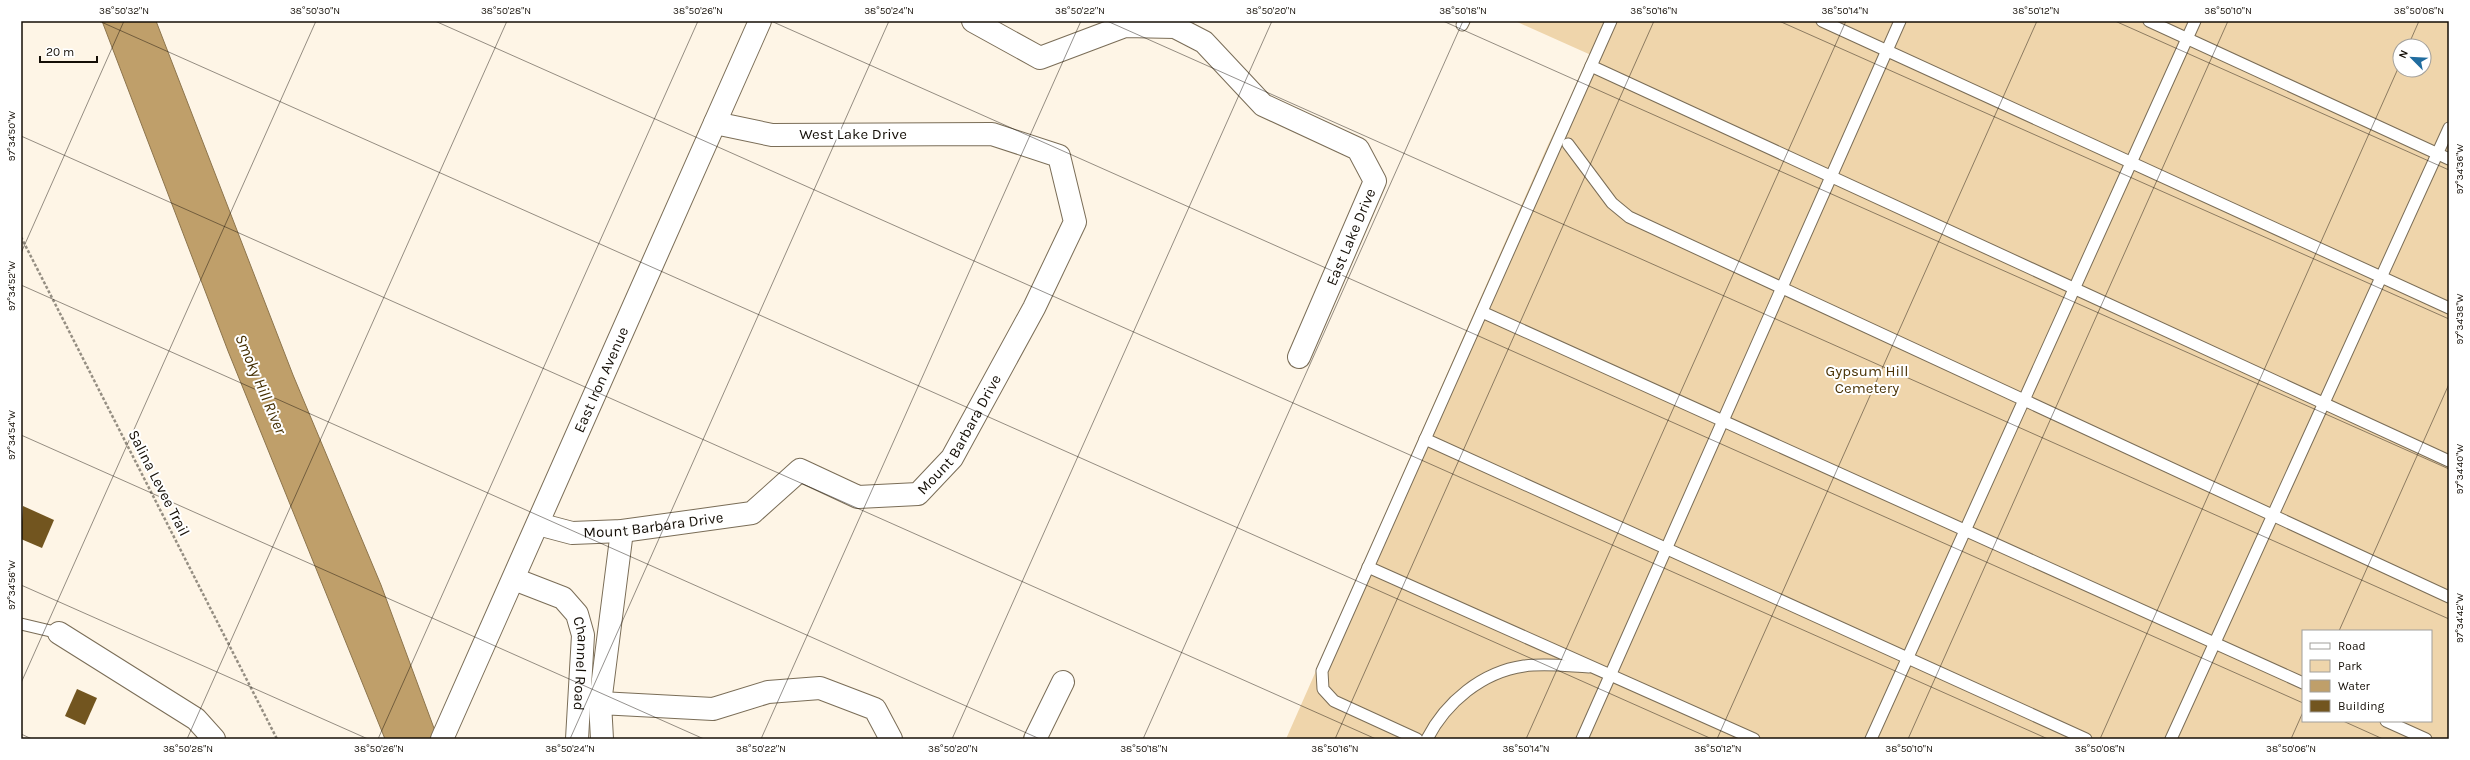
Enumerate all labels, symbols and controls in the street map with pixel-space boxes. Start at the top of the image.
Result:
text: 38°50'32"N [99,5,149,17]
text: 38°50'30"N [290,5,340,17]
text: 38°50'28"N [481,5,531,17]
text: 38°50'26"N [673,5,723,17]
text: 38°50'24"N [864,5,914,17]
text: 38°50'22"N [1055,5,1105,17]
text: 38°50'20"N [1246,5,1296,17]
text: 38°50'18"N [1439,5,1487,17]
text: 38°50'16"N [1630,5,1678,17]
text: 38°50'14"N [1821,5,1869,17]
text: 38°50'12"N [2012,5,2060,17]
text: 38°50'10"N [2204,5,2252,17]
text: 38°50'08"N [2394,5,2444,17]
scale bar [40,38,97,64]
north arrow [2392,38,2432,78]
text: 20 m [46,45,74,59]
text: N [2396,48,2411,60]
text: 97°34'50"W [6,111,18,161]
street label: West Lake Drive [799,125,907,143]
text: 97°34'36"W [2454,144,2466,194]
street label: East Lake Drive [1322,186,1380,288]
text: 97°34'52"W [6,261,18,311]
text: 97°34'38"W [2454,294,2466,344]
street label: East Iron Avenue [570,324,632,435]
water label: Smoky Hill River [231,331,291,437]
park label: Gypsum Hill Cemetery [1826,362,1908,397]
street label: Mount Barbara Drive [913,371,1005,498]
text: 97°34'54"W [6,410,18,460]
street label: Salina Levee Trail [124,427,194,539]
text: 97°34'40"W [2454,444,2466,494]
street label: Mount Barbara Drive [583,508,724,542]
text: 97°34'56"W [6,560,18,610]
text: 97°34'42"W [2454,593,2466,643]
street label: Channel Road [569,614,592,711]
legend [2302,630,2432,722]
text: Road [2338,639,2366,653]
text: Park [2338,659,2363,673]
text: Water [2338,679,2371,693]
text: Building [2338,699,2385,713]
text: 38°50'28"N [163,743,213,755]
text: 38°50'26"N [354,743,404,755]
text: 38°50'24"N [545,743,595,755]
text: 38°50'22"N [736,743,786,755]
text: 38°50'20"N [928,743,978,755]
text: 38°50'18"N [1120,743,1168,755]
text: 38°50'16"N [1311,743,1359,755]
text: 38°50'14"N [1502,743,1550,755]
text: 38°50'12"N [1694,743,1742,755]
text: 38°50'10"N [1885,743,1933,755]
text: 38°50'08"N [2075,743,2125,755]
text: 38°50'06"N [2266,743,2316,755]

